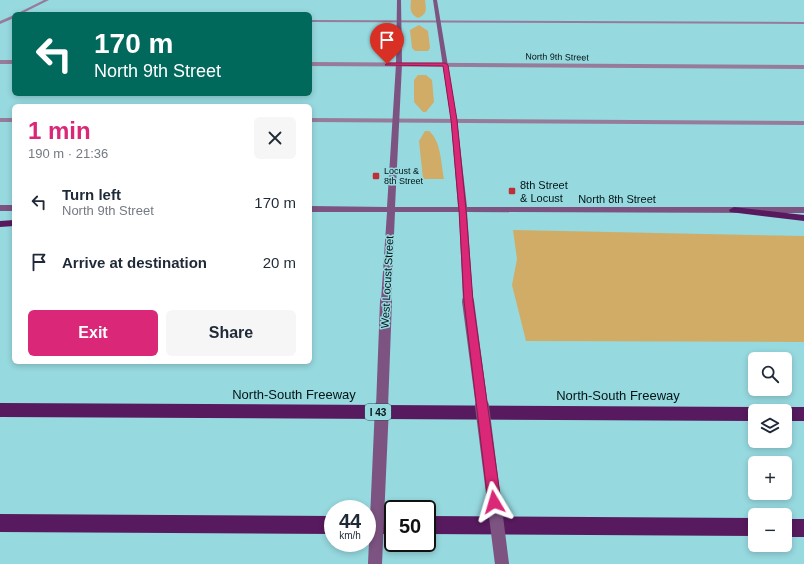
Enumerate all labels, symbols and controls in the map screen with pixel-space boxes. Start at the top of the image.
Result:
pin [370,23,404,64]
icon: left [28,28,80,80]
text: 170 m [94,28,173,59]
icon: arrive [376,29,398,51]
street label: North 9th Street [525,51,589,63]
text: North 9th Street [94,61,221,81]
text: 1 min [28,117,91,144]
button: close [254,117,296,159]
text: 190 m · 21:36 [28,146,108,161]
place label: Locust & 8th Street [384,166,424,186]
marker: Locust & 8th Street [371,171,381,181]
place label: 8th Street & Locust [520,179,568,204]
text: Turn left [62,186,121,203]
marker: 8th Street & Locust [507,186,517,196]
icon: left [28,191,50,213]
street label: North 8th Street [578,193,656,205]
text: 170 m [254,194,296,211]
text: North 9th Street [62,203,154,218]
street label: West Locust Street [379,235,395,329]
icon: arrive [28,251,50,273]
text: Arrive at destination [62,254,207,271]
text: 20 m [263,254,296,271]
button: Exit [28,310,158,356]
button: Share [166,310,296,356]
map controls [748,352,792,552]
button: search [748,352,792,396]
street label: North-South Freeway [232,387,356,402]
street label: North-South Freeway [556,388,680,403]
road number: I 43 [365,404,391,420]
button: layers [748,404,792,448]
button: + [748,456,792,500]
position arrow [473,481,515,523]
speed limit sign: 50 [384,500,436,552]
button: − [748,508,792,552]
text: 44 [339,510,361,532]
text: km/h [339,530,361,541]

